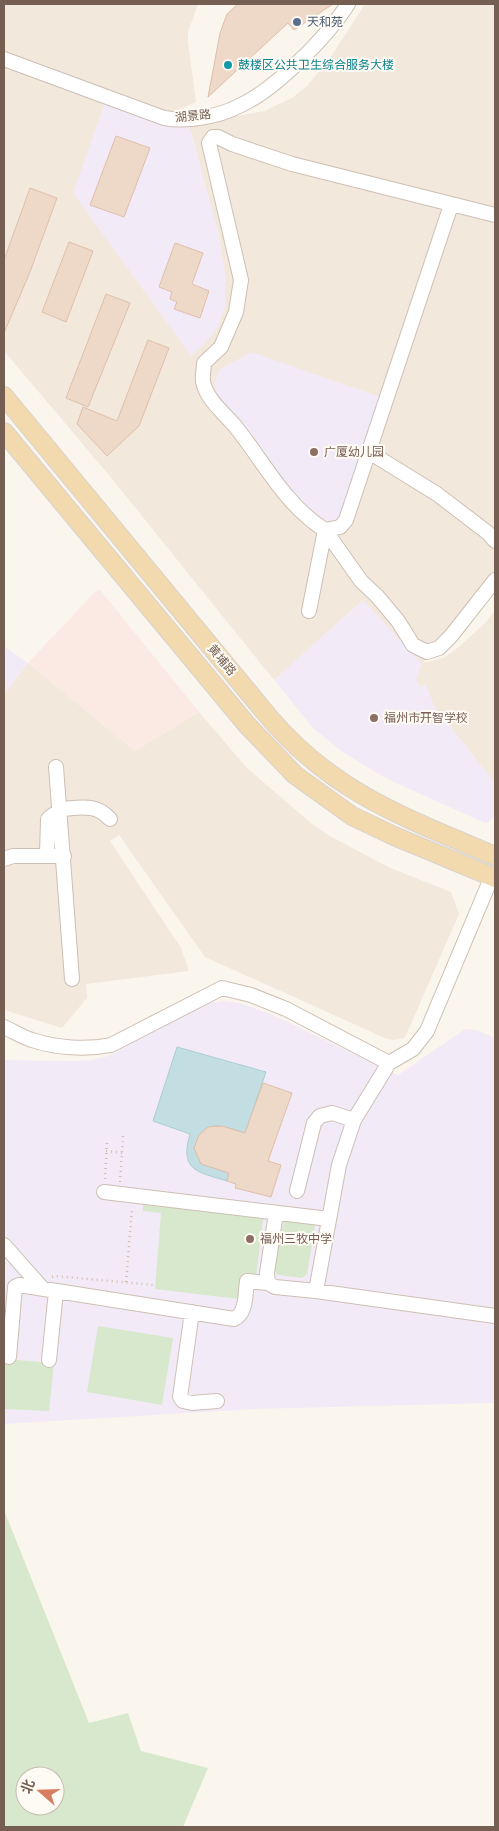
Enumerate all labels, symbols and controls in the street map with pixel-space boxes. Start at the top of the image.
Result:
place label: 天和苑 [307,14,343,29]
marker: 天和苑 [291,16,303,28]
place label: 鼓楼区公共卫生综合服务大楼 [238,57,394,72]
marker: 鼓楼区公共卫生综合服务大楼 [222,59,234,71]
street label: 湖景路 [174,106,212,125]
place label: 广厦幼儿园 [324,444,384,459]
marker: 广厦幼儿园 [308,446,320,458]
street label: 黄埔路 [205,641,240,678]
place label: 福州市开智学校 [384,710,468,725]
marker: 福州市开智学校 [368,712,380,724]
place label: 福州三牧中学 [260,1231,332,1246]
marker: 福州三牧中学 [244,1233,256,1245]
north arrow [15,1766,65,1816]
text: 北 [17,1777,38,1796]

